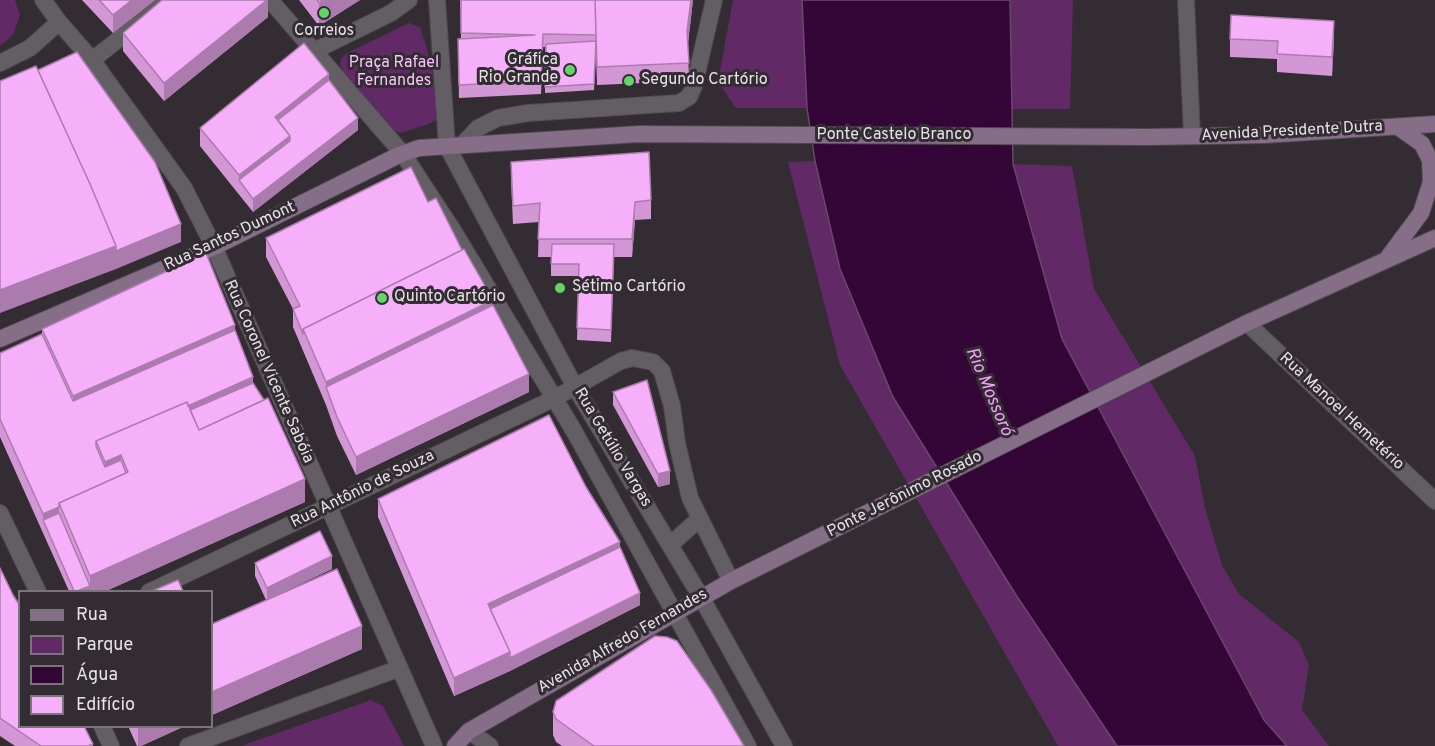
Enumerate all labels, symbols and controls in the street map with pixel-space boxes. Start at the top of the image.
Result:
marker: Correios [317,6,331,20]
place label: Correios [294,22,354,42]
place label: Gráfica Rio Grande [478,51,558,89]
park label: Praça Rafael Fernandes [349,54,439,92]
marker: Gráfica Rio Grande [563,63,577,77]
place label: Segundo Cartório [641,71,768,91]
marker: Segundo Cartório [622,74,636,88]
street label: Avenida Presidente Dutra [1201,118,1383,146]
street label: Ponte Castelo Branco [817,126,971,146]
street label: Rua Santos Dumont [162,198,298,276]
street label: Rua Coronel Vicente Sabóia [219,277,317,467]
place label: Sétimo Cartório [572,278,686,298]
marker: Sétimo Cartório [553,281,567,295]
place label: Quinto Cartório [394,288,505,308]
marker: Quinto Cartório [375,291,389,305]
water label: Rio Mossoró [960,344,1016,440]
street label: Rua Manoel Hemetério [1275,349,1407,475]
street label: Rua Getúlio Vargas [569,385,655,511]
street label: Rua Antônio de Souza [288,447,438,533]
street label: Ponte Jerônimo Rosado [824,448,986,542]
street label: Avenida Alfredo Fernandes [535,586,711,698]
legend [18,590,213,728]
text: Rua [76,604,107,627]
text: Parque [76,634,133,657]
text: Água [76,664,118,687]
text: Edifício [76,694,135,717]

